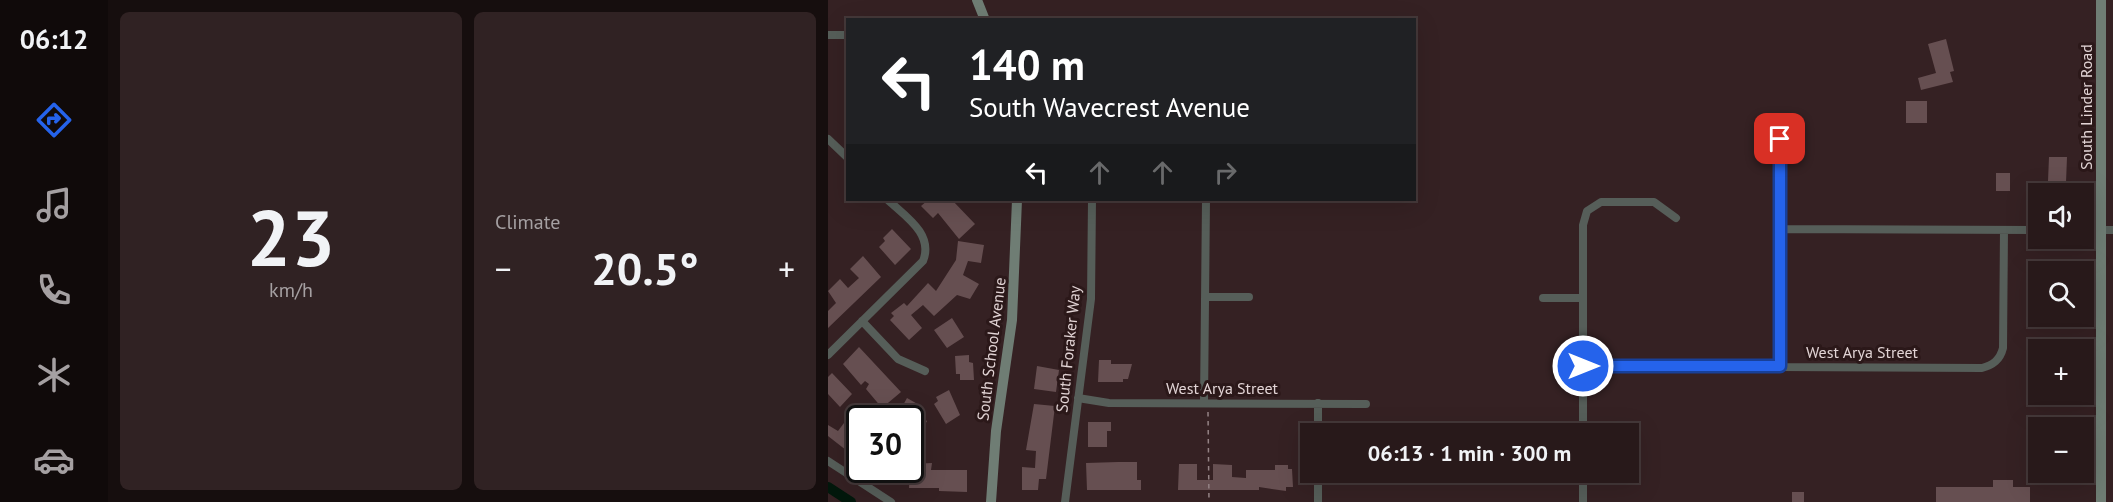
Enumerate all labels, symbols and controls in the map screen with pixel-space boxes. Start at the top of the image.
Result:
text: 06:12 [20,22,88,56]
text: 140 m [969,37,1085,92]
icon: left [870,42,948,120]
street label: South Linder Road [2076,44,2096,170]
text: South Wavecrest Avenue [969,90,1250,124]
icon: directions [33,99,75,141]
pin [1754,113,1805,164]
icon: arrive [1763,122,1796,155]
icon: left [1020,156,1053,189]
icon: ahead [1083,156,1116,189]
icon: ahead [1146,156,1179,189]
icon: right [1209,156,1242,189]
map controls [2028,183,2094,483]
button: sound [2028,183,2094,249]
icon: music [33,184,75,226]
text: 23 [247,187,335,288]
text: Climate [495,209,561,235]
text: 20.5° [591,239,699,297]
text: − [495,247,512,290]
text: + [778,247,795,290]
button: search [2028,261,2094,327]
icon: phone [33,269,75,311]
street label: South School Avenue [972,276,1010,422]
text: km/h [269,277,313,303]
street label: South Foraker Way [1051,284,1085,413]
position arrow [1551,334,1615,398]
button: + [2028,339,2094,405]
street label: West Arya Street [1806,342,1919,362]
icon: climate [33,354,75,396]
street label: West Arya Street [1166,378,1279,398]
speed limit sign: 30 [846,405,924,483]
button: − [2028,417,2094,483]
icon: car [33,439,75,481]
text: 06:13 · 1 min · 300 m [1368,439,1571,467]

